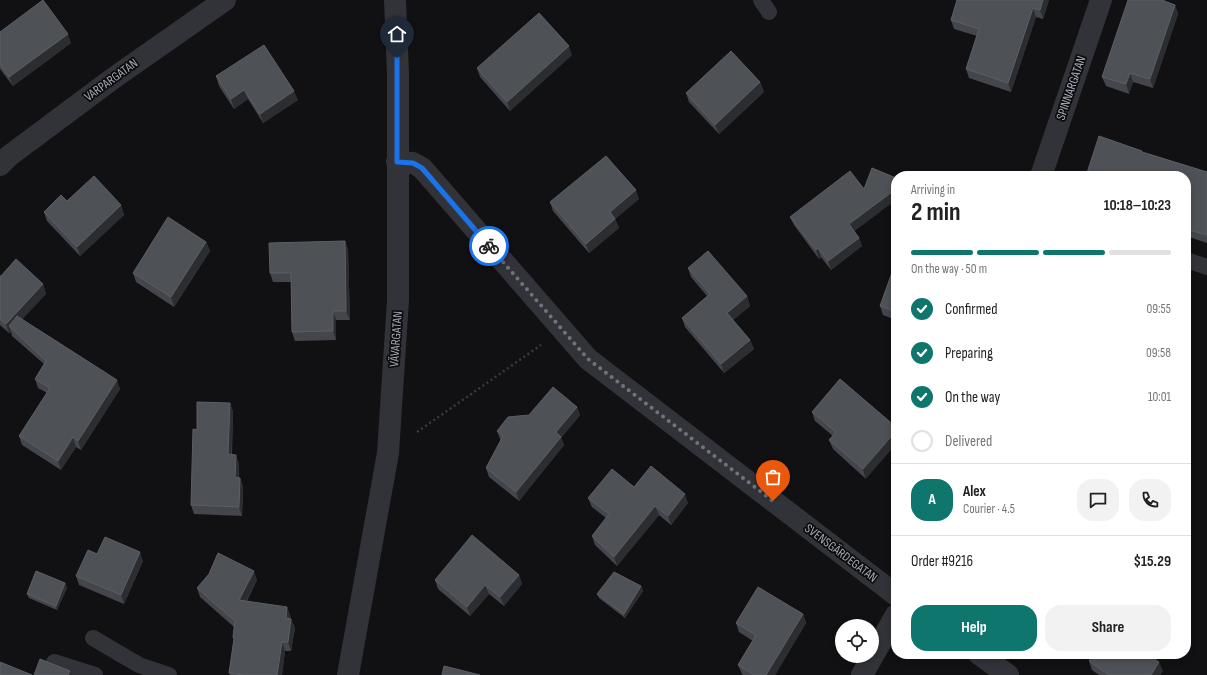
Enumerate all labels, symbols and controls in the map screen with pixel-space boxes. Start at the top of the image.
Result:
pin [380,17,414,58]
icon: home [386,23,408,45]
street label: SPINNARGATAN [1053,54,1089,122]
street label: VARPARGATAN [81,55,141,105]
text: Arriving in [911,182,955,198]
text: 10:18–10:23 [1104,196,1171,215]
text: 2 min [911,197,961,228]
courier [469,226,509,266]
icon: bike [478,235,500,257]
text: On the way · 50 m [911,261,987,277]
icon: check [911,298,933,320]
text: Confirmed [945,300,998,319]
text: 09:55 [1147,301,1171,317]
street label: VÄVARGATAN [386,310,406,368]
icon: check [911,342,933,364]
text: Preparing [945,344,993,363]
text: 09:58 [1146,345,1171,361]
icon: check [911,386,933,408]
text: On the way [945,388,1000,407]
text: 10:01 [1148,389,1171,405]
text: Delivered [945,432,992,451]
pin [756,460,790,501]
icon: bag [762,466,784,488]
button: chat [1077,479,1119,521]
button: phone [1129,479,1171,521]
text: Alex [963,482,986,501]
text: A [928,490,936,509]
text: Courier · 4.5 [963,501,1015,517]
street label: SVENSGÄRDEGATAN [801,520,881,586]
text: Order #9216 [911,552,973,571]
text: $15.29 [1133,552,1171,571]
button: Help [911,605,1037,651]
button: Share [1045,605,1171,651]
map controls [835,619,879,663]
button: locate [835,619,879,663]

